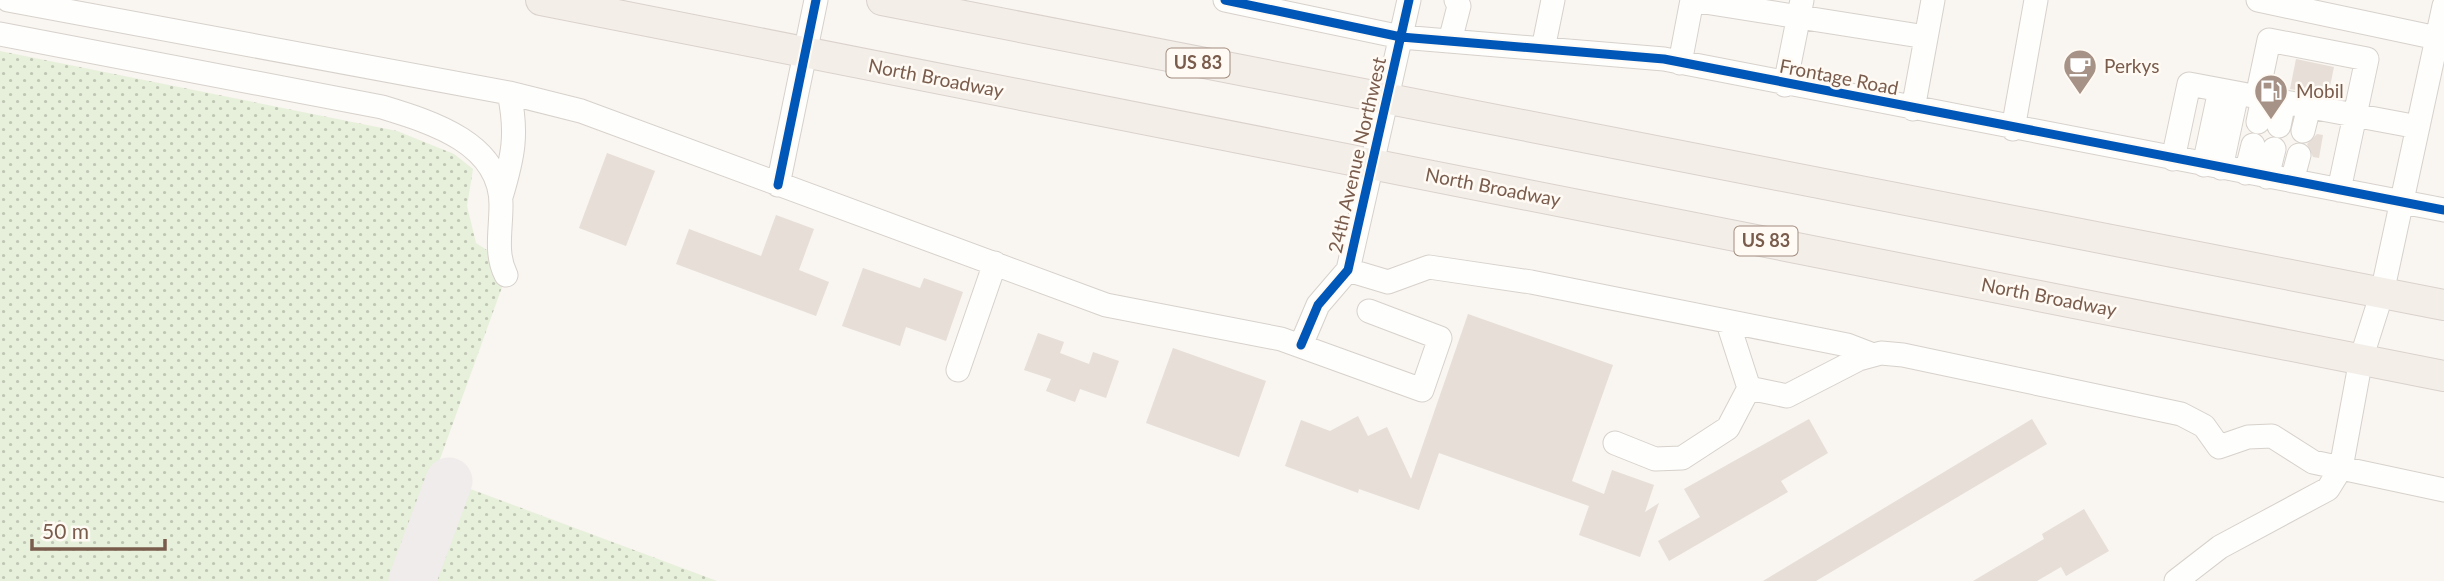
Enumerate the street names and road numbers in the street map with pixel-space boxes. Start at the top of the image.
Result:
road number: US 83 [1166,48,1230,78]
street label: North Broadway [866,53,1006,102]
street label: 24th Avenue Northwest [1323,54,1390,255]
street label: Frontage Road [1778,54,1901,99]
street label: North Broadway [1423,162,1563,211]
road number: US 83 [1734,227,1798,256]
street label: North Broadway [1979,272,2119,321]

